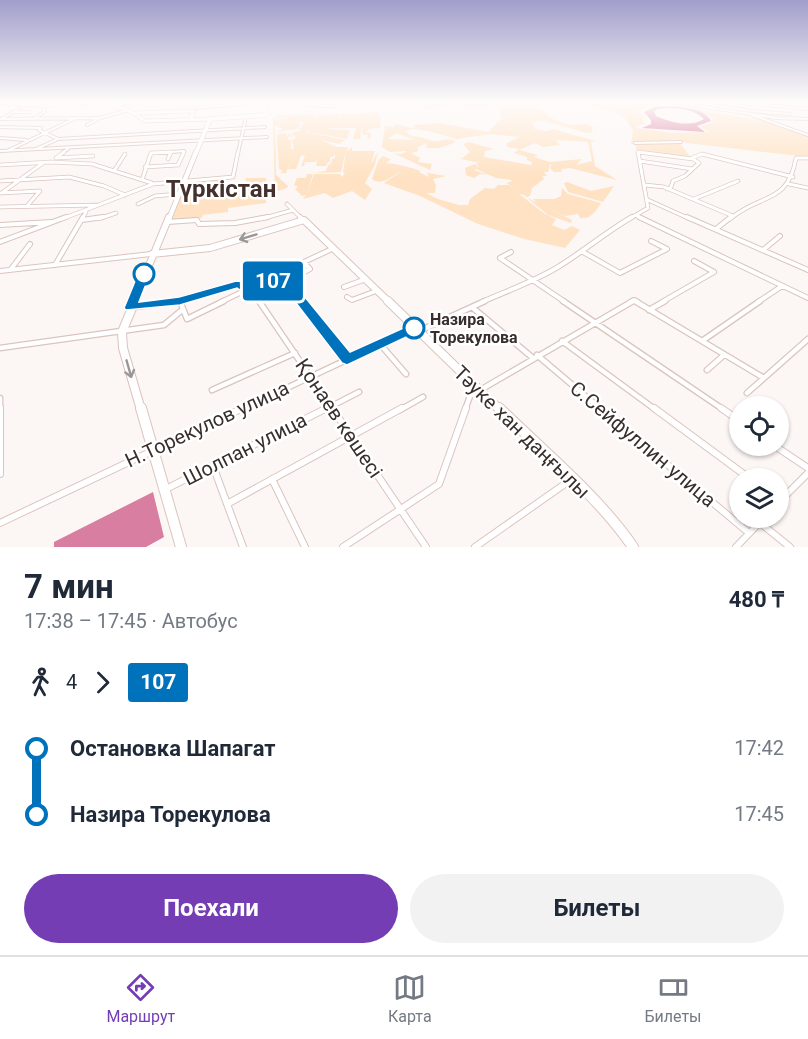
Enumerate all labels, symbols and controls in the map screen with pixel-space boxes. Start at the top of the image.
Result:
district label: Түркістан [166,175,276,203]
one-way arrow [239,232,258,243]
line badge: 107 [238,262,308,300]
unlabelled marker [133,263,155,285]
text: 107 [255,269,291,293]
place label: Назира Торекулова [430,310,518,347]
marker: Назира Торекулова [403,317,425,339]
street label: Қонаев көшесі [290,354,388,482]
one-way arrow [124,359,135,378]
street label: Тәуке хан даңғылы [449,361,595,503]
street label: Н.Торекулов улица [121,376,293,472]
street label: С.Сейфуллин улица [565,376,721,512]
map controls [729,396,789,528]
button: locate [729,396,789,456]
street label: Шолпан улица [179,408,311,490]
button: layers [729,468,789,528]
text: 7 мин [24,567,114,606]
text: 480 ₸ [729,587,784,612]
text: 17:38 – 17:45 · Автобус [24,609,238,633]
icon: walk [24,666,57,699]
icon: forward [86,666,119,699]
text: 4 [66,670,77,694]
text: 107 [140,670,176,694]
text: Остановка Шапагат [70,736,276,761]
text: 17:42 [734,736,784,760]
text: Назира Торекулова [70,802,271,827]
text: 17:45 [734,802,784,826]
button: Поехали [24,874,398,943]
button: Билеты [410,874,784,943]
tab: Маршрут [106,971,175,1026]
tab: Карта [388,971,432,1026]
tab: Билеты [644,971,702,1026]

